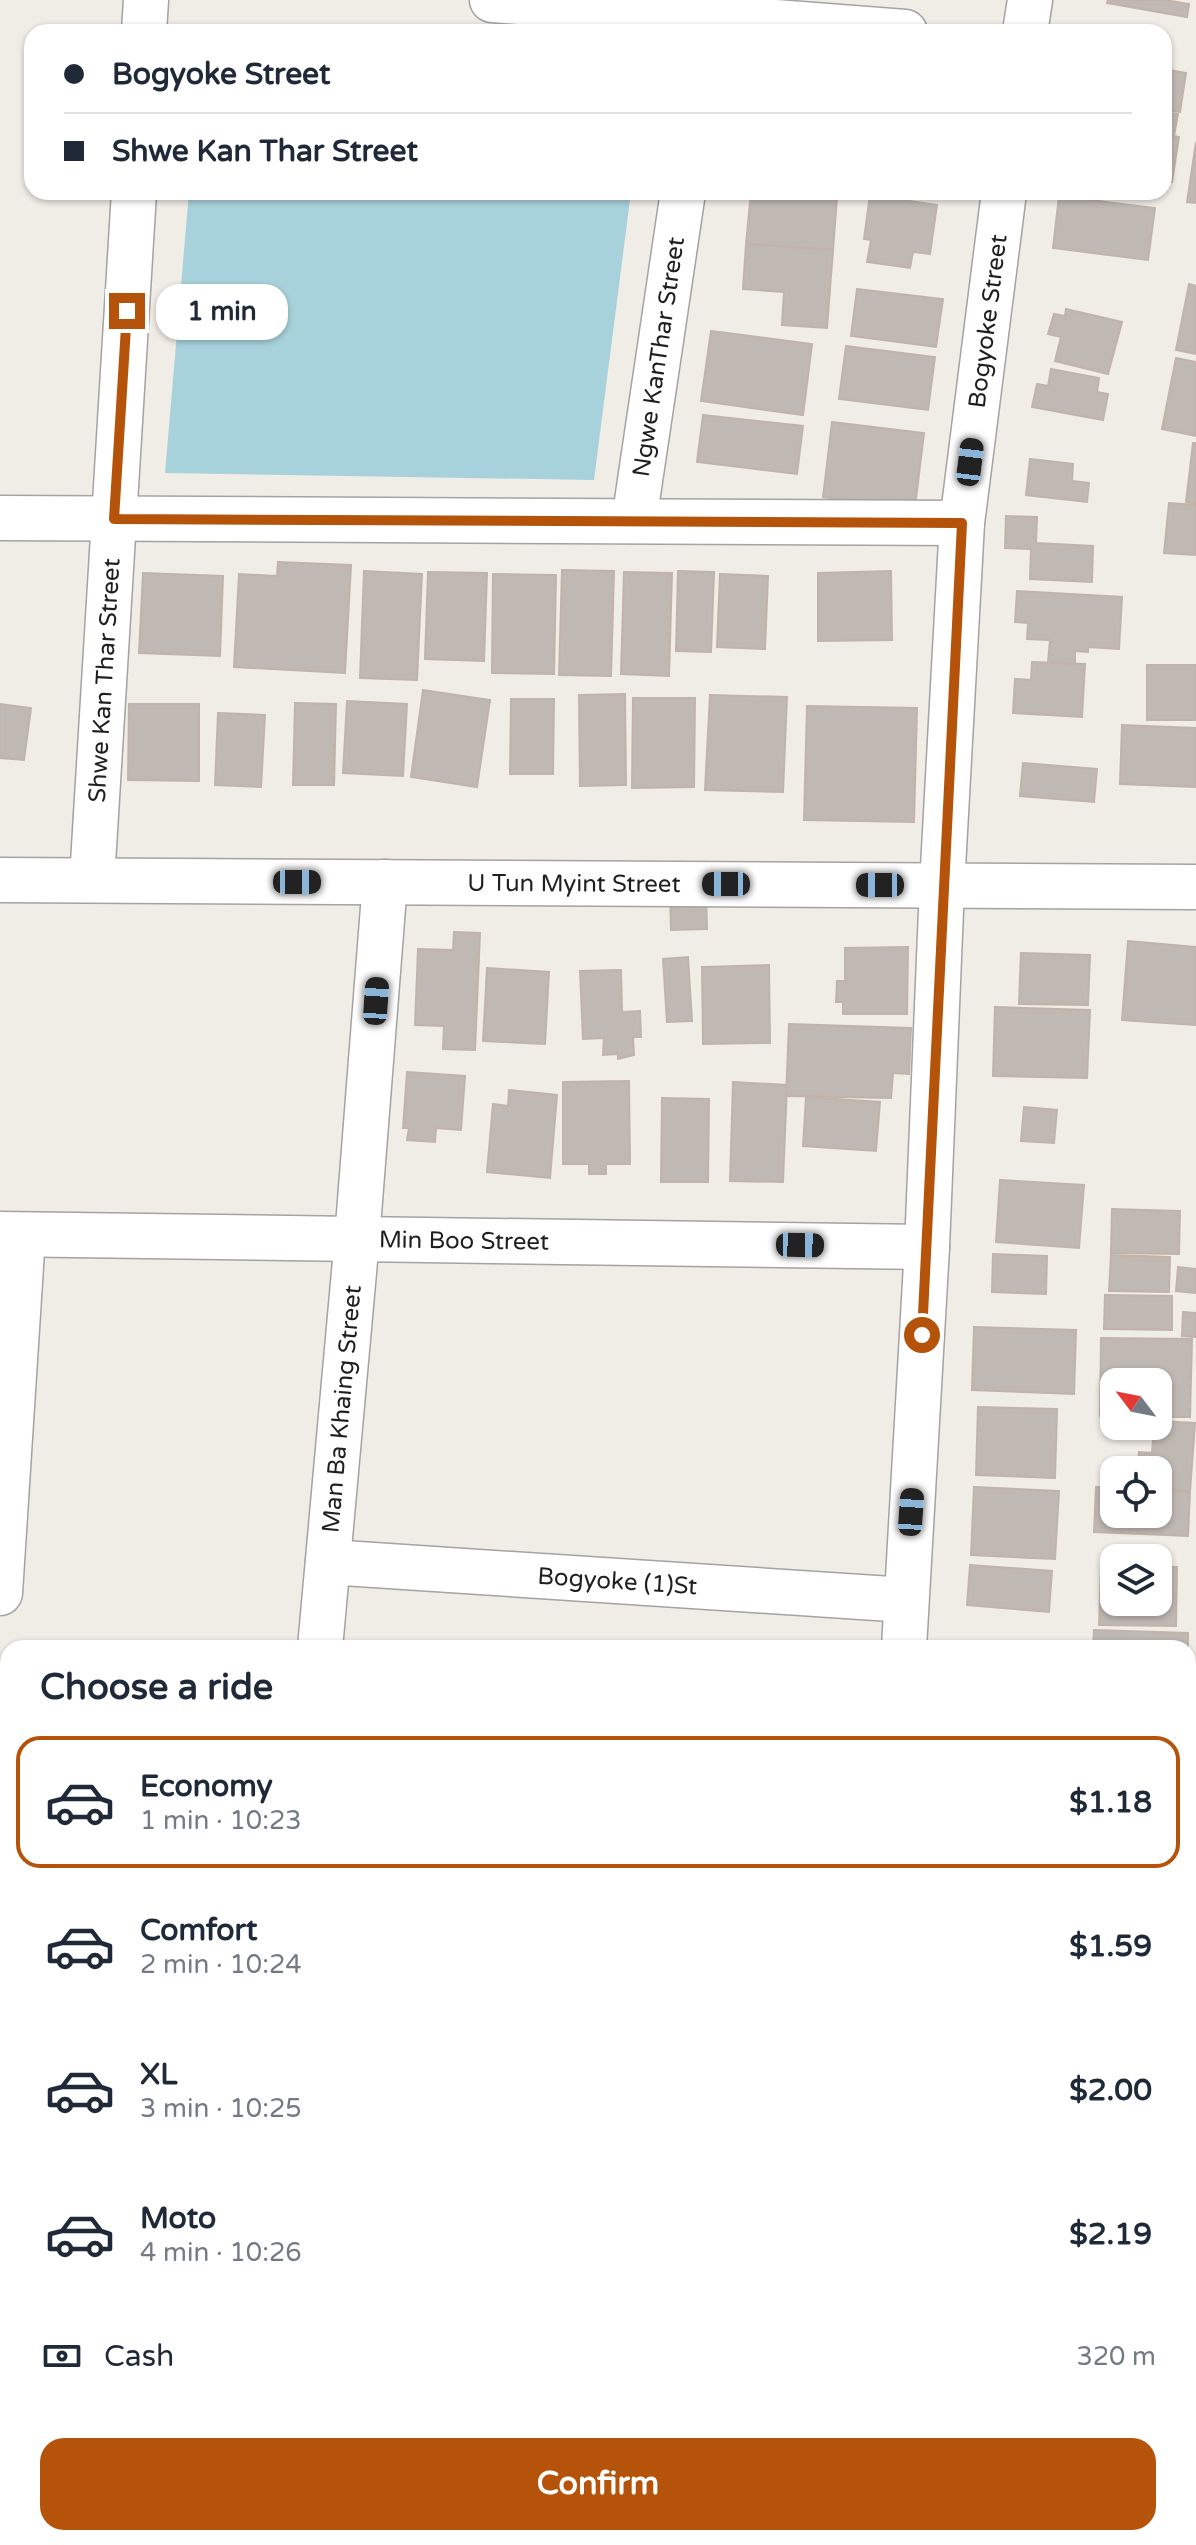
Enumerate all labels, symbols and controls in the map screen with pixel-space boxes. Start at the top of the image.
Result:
text: Bogyoke Street [112,56,331,93]
text: Shwe Kan Thar Street [112,133,418,170]
street label: Bogyoke Street [963,233,1014,410]
street label: Ngwe KanThar Street [627,235,691,479]
callout: 1 min [155,283,287,339]
route end [109,293,145,329]
text: 1 min [187,296,257,327]
car [955,437,985,487]
street label: Shwe Kan Thar Street [83,557,127,803]
street label: U Tun Myint Street [467,869,681,899]
car [273,870,321,894]
car [702,872,750,896]
car [856,873,904,897]
car [362,976,390,1026]
street label: Min Boo Street [379,1225,549,1257]
car [776,1233,824,1257]
street label: Man Ba Khaing Street [316,1284,368,1534]
route start [904,1317,940,1353]
north arrow [1100,1368,1172,1440]
map controls [1100,1368,1172,1616]
button: locate [1100,1456,1172,1528]
car [897,1487,925,1537]
button: layers [1100,1544,1172,1616]
street label: Bogyoke (1)St [537,1562,698,1601]
text: Choose a ride [40,1666,273,1709]
icon: car [44,1766,116,1838]
text: Economy [140,1768,273,1805]
text: $1.18 [1069,1784,1152,1821]
text: 1 min · 10:23 [140,1805,302,1836]
icon: car [44,1910,116,1982]
text: Comfort [140,1912,258,1949]
text: $1.59 [1069,1928,1152,1965]
text: 2 min · 10:24 [140,1949,302,1980]
icon: car [44,2054,116,2126]
text: XL [140,2056,177,2093]
text: $2.00 [1069,2072,1152,2109]
text: 3 min · 10:25 [140,2093,302,2124]
icon: car [44,2198,116,2270]
text: Moto [140,2200,216,2237]
text: $2.19 [1069,2216,1152,2253]
text: 4 min · 10:26 [140,2237,302,2268]
icon: cash [40,2334,84,2378]
text: Cash [104,2338,174,2375]
text: 320 m [1076,2341,1156,2372]
button: Confirm [40,2438,1156,2530]

